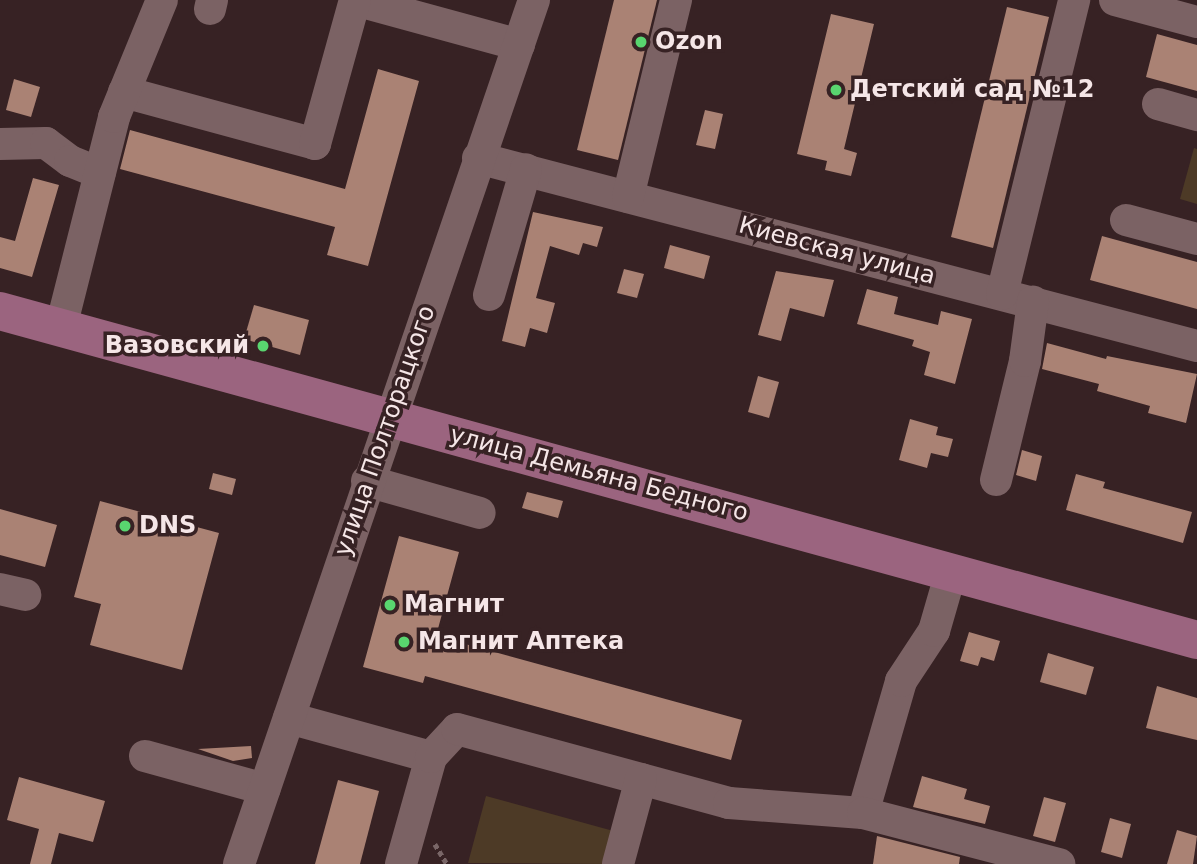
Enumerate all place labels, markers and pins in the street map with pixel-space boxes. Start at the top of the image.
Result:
place label: Ozon [655,28,723,56]
marker: Ozon [633,34,649,50]
place label: Детский сад №12 [850,76,1094,104]
marker: Детский сад №12 [828,82,844,98]
place label: Вазовский [105,332,249,360]
marker: Вазовский [255,338,271,354]
place label: DNS [139,512,196,540]
marker: DNS [117,518,133,534]
place label: Магнит [404,591,504,619]
marker: Магнит [382,597,398,613]
place label: Магнит Аптека [418,628,624,656]
marker: Магнит Аптека [396,634,412,650]

